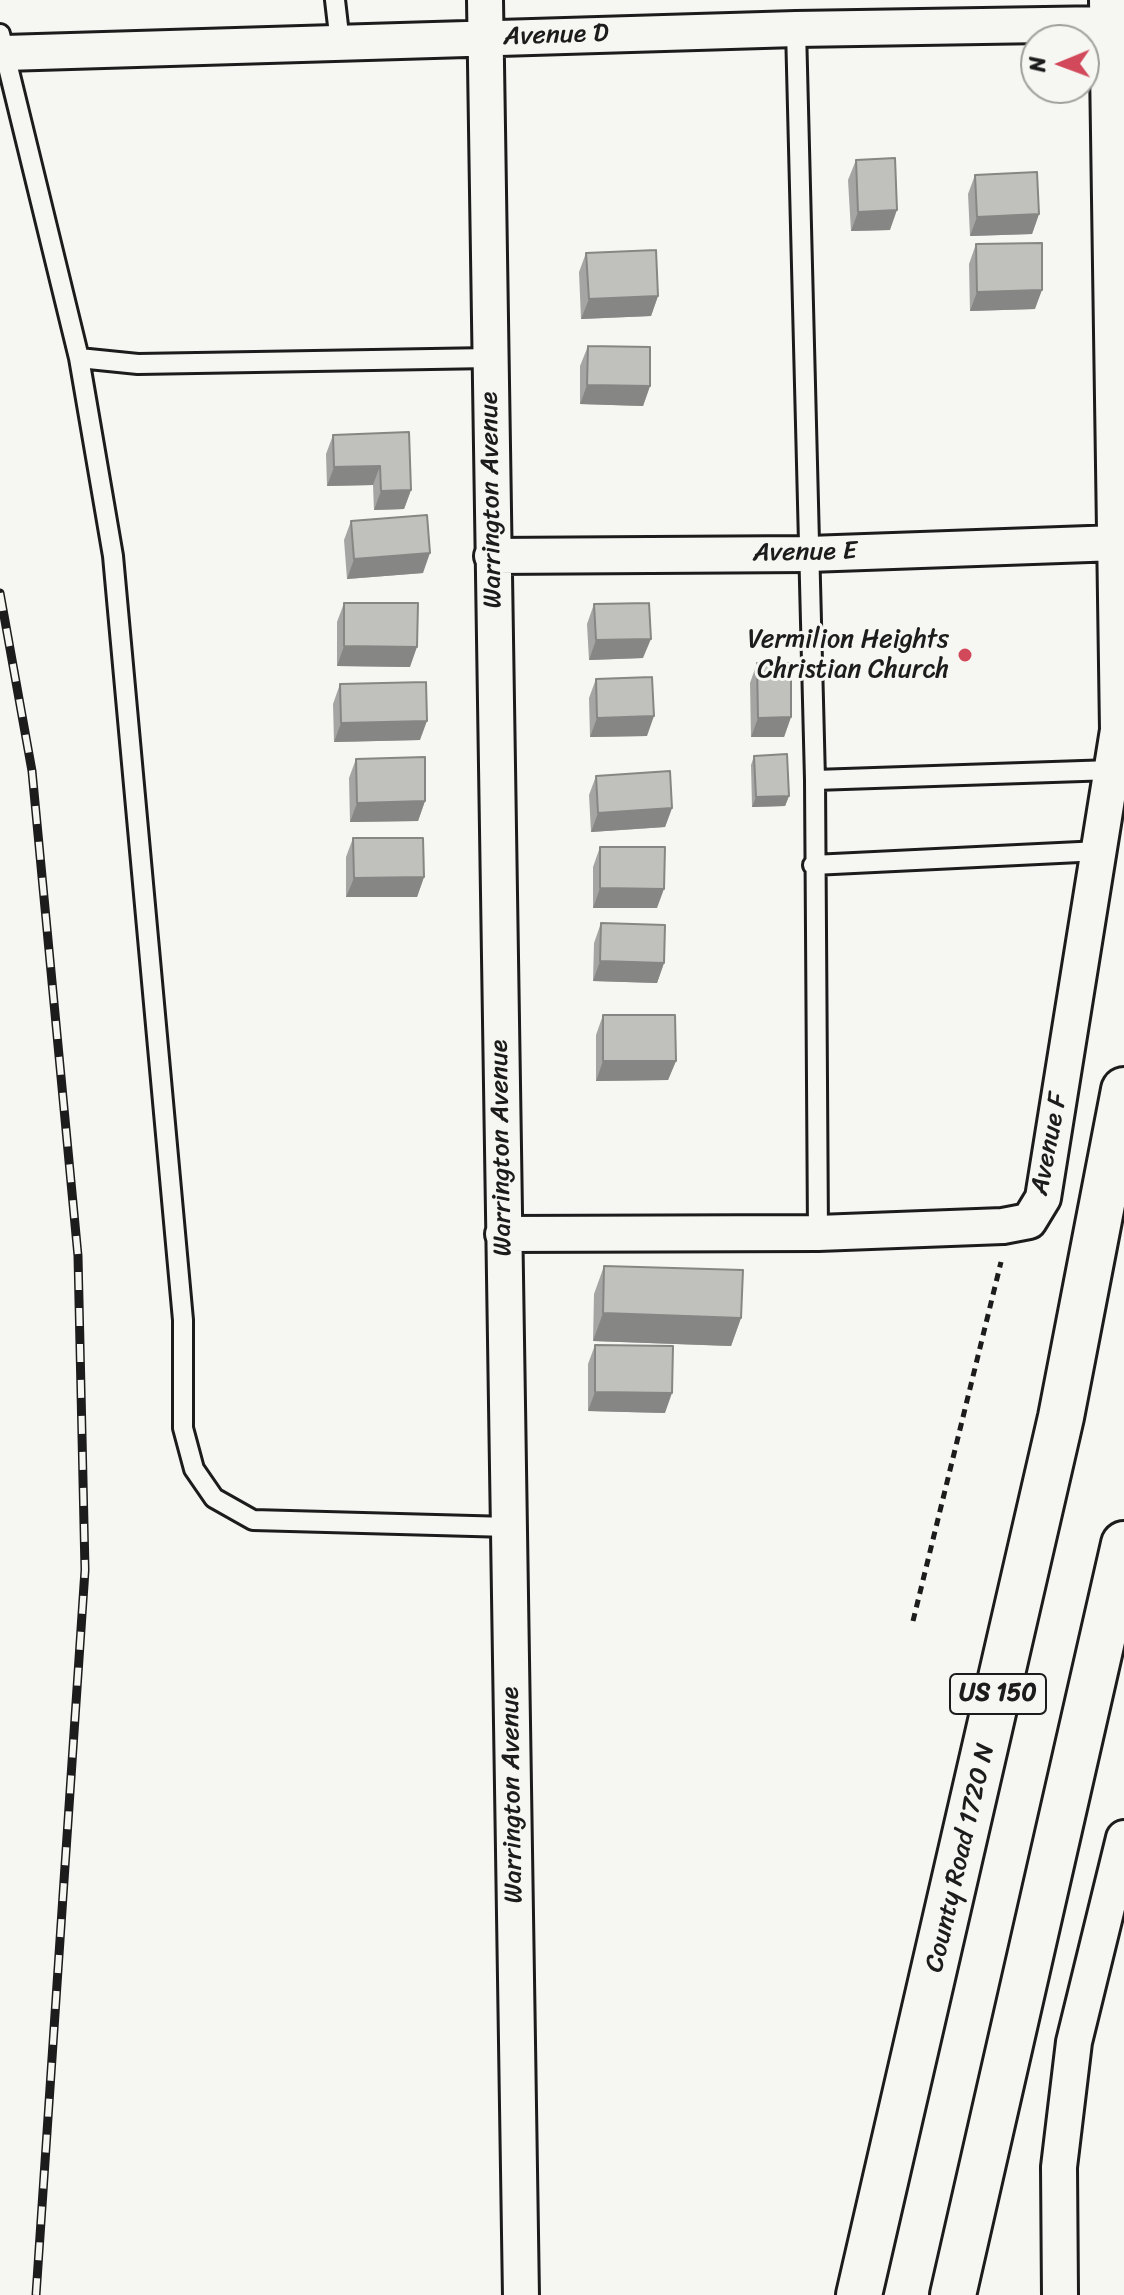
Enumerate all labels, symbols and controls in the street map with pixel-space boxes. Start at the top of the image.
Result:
street label: Avenue D [503,19,609,53]
north arrow [1020,24,1100,104]
text: N [1018,56,1057,72]
street label: Warrington Avenue [475,391,509,609]
street label: Avenue E [753,536,857,570]
place label: Vermilion Heights Christian Church [748,624,949,686]
marker: Vermilion Heights Christian Church [956,646,974,664]
street label: Warrington Avenue [485,1039,519,1257]
street label: Avenue F [1025,1090,1075,1198]
road number: US 150 [950,1674,1046,1714]
street label: Warrington Avenue [496,1686,530,1904]
street label: County Road 1720 N [920,1741,1002,1975]

